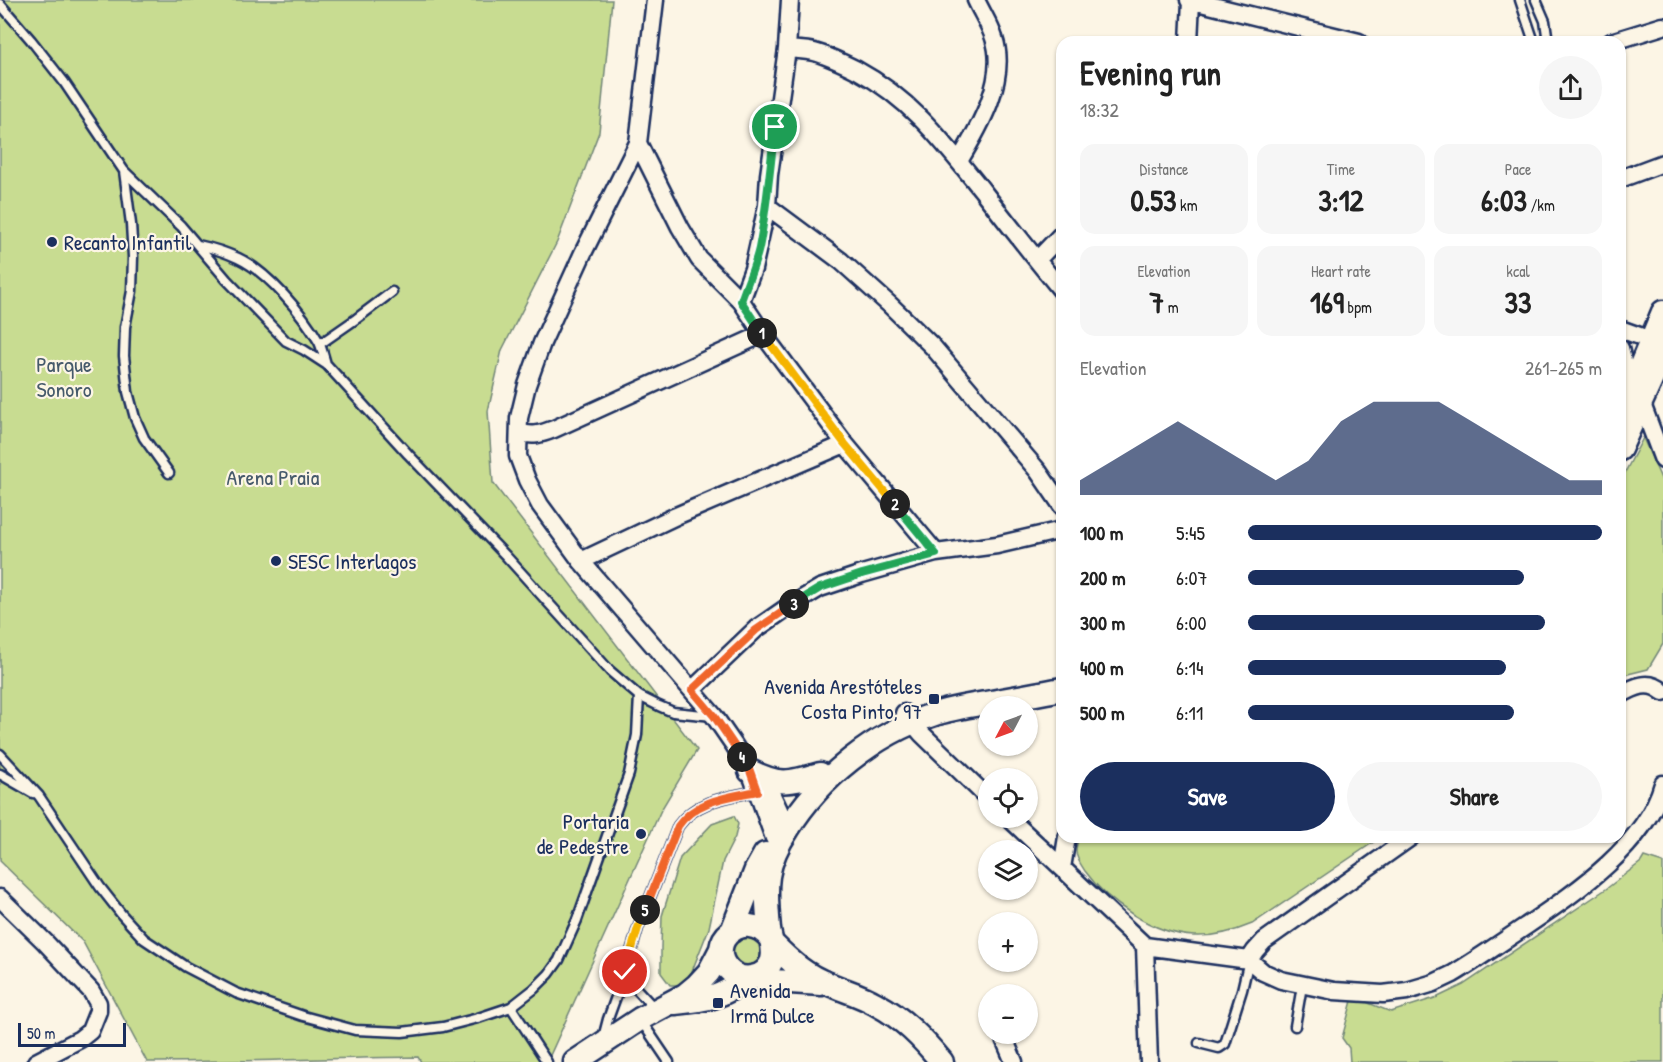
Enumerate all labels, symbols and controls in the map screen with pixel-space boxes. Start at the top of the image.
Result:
text: Evening run [1080,51,1221,95]
button: share [1539,56,1602,119]
text: 18:32 [1080,96,1119,123]
pin [749,101,800,152]
icon: arrive [758,110,791,143]
text: Distance [1140,158,1188,180]
text: Time [1327,158,1355,180]
text: Pace [1505,158,1531,180]
text: 0.53 [1130,180,1176,220]
text: 3:12 [1318,180,1364,220]
text: 6:03 [1481,180,1527,220]
text: km [1176,194,1198,216]
text: /km [1527,194,1555,216]
place label: Recanto Infantil [64,227,191,257]
marker: Recanto Infantil [45,235,59,249]
text: Elevation [1137,260,1191,282]
text: Heart rate [1311,260,1371,282]
text: kcal [1506,260,1530,282]
text: 7 [1149,282,1164,322]
text: 169 [1310,282,1344,322]
text: 33 [1505,282,1531,322]
text: m [1164,296,1179,318]
text: bpm [1344,296,1372,318]
pin: 1 [747,318,777,348]
text: 1 [759,322,765,344]
park label: Parque Sonoro [36,349,92,404]
text: Elevation [1080,354,1146,381]
text: 261–265 m [1525,354,1602,381]
park label: Arena Praia [227,462,320,492]
pin: 2 [880,489,910,519]
text: 2 [891,493,899,515]
text: 100 m [1080,519,1123,546]
text: 5:45 [1176,519,1205,546]
place label: SESC Interlagos [288,546,417,576]
marker: SESC Interlagos [269,554,283,568]
text: 200 m [1080,564,1125,591]
text: 6:07 [1176,564,1207,591]
pin: 3 [779,589,809,619]
text: 3 [790,593,798,615]
text: 300 m [1080,609,1125,636]
text: 6:00 [1176,609,1207,636]
text: 400 m [1080,654,1124,681]
text: 6:14 [1176,654,1203,681]
place label: Avenida Arestóteles Costa Pinto, 97 [764,671,922,726]
marker: Avenida Arestóteles Costa Pinto, 97 [927,692,941,706]
north arrow [978,696,1038,756]
map controls [978,696,1038,1044]
text: 500 m [1080,699,1125,726]
text: 6:11 [1176,699,1203,726]
pin: 4 [727,742,757,772]
text: 4 [739,746,745,768]
button: Save [1080,762,1335,831]
button: Share [1347,762,1602,831]
button: locate [978,768,1038,828]
place label: Portaria de Pedestre [537,806,629,861]
marker: Portaria de Pedestre [634,827,648,841]
button: layers [978,840,1038,900]
pin: 5 [630,895,660,925]
text: 5 [642,899,648,921]
button: + [978,912,1038,972]
pin [599,946,650,997]
icon: check [608,955,641,988]
place label: Avenida Irmã Dulce [730,975,815,1030]
button: − [978,984,1038,1044]
marker: Avenida Irmã Dulce [711,996,725,1010]
scale bar [18,1020,126,1048]
text: 50 m [27,1022,56,1044]

